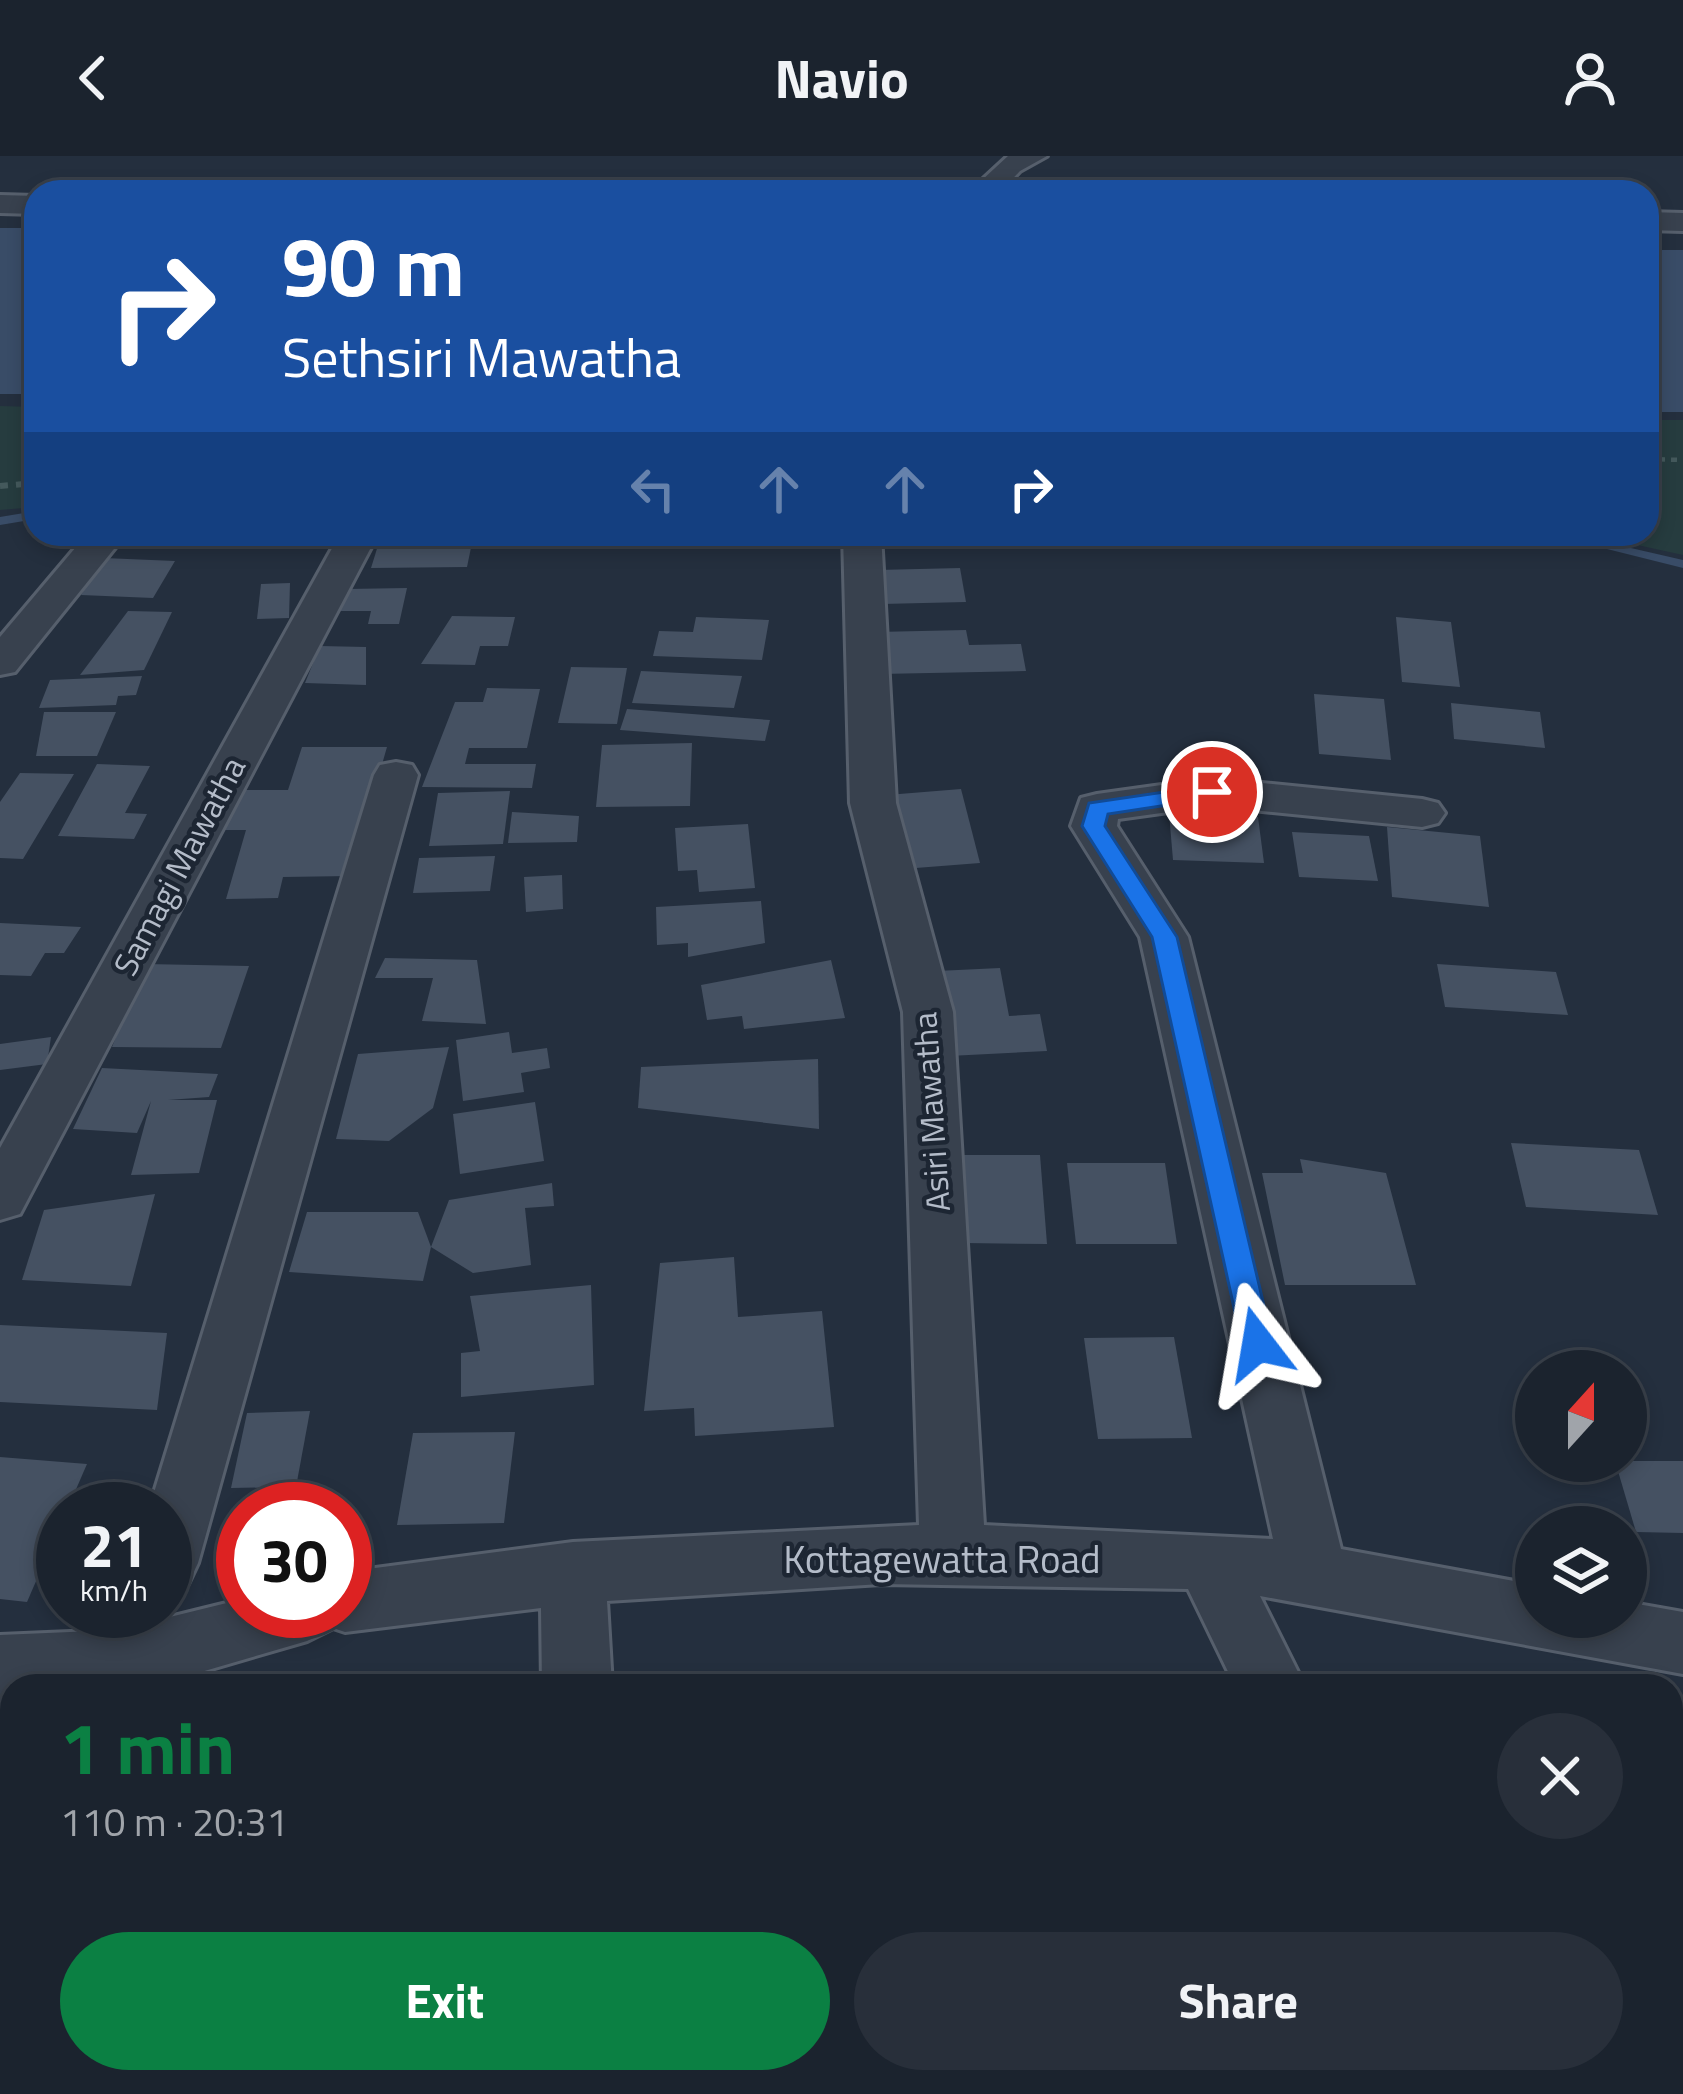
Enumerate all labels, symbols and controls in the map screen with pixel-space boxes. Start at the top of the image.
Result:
text: Navio [774,37,909,119]
icon: back [60,45,126,111]
icon: person [1557,45,1623,111]
text: 90 m [282,201,465,329]
icon: right [84,228,240,384]
text: Sethsiri Mawatha [282,316,681,398]
icon: left [620,456,686,522]
icon: ahead [746,456,812,522]
icon: ahead [872,456,938,522]
icon: right [998,456,1064,522]
pin [1161,741,1263,843]
street label: Samagi Mawatha [100,748,258,984]
icon: arrive [1179,759,1245,825]
street label: Asiri Mawatha [899,1011,963,1213]
position arrow [1195,1281,1321,1407]
north arrow [1515,1350,1647,1482]
map controls [1515,1350,1647,1638]
speed limit sign: 30 [216,1482,372,1638]
text: 21 [80,1499,148,1590]
button: layers [1515,1506,1647,1638]
street label: Kottagewatta Road [783,1529,1101,1588]
text: km/h [80,1567,148,1613]
text: 1 min [60,1692,235,1802]
button: close [1497,1713,1623,1839]
text: 110 m · 20:31 [60,1792,288,1851]
button: Exit [60,1932,830,2070]
button: Share [854,1932,1623,2070]

